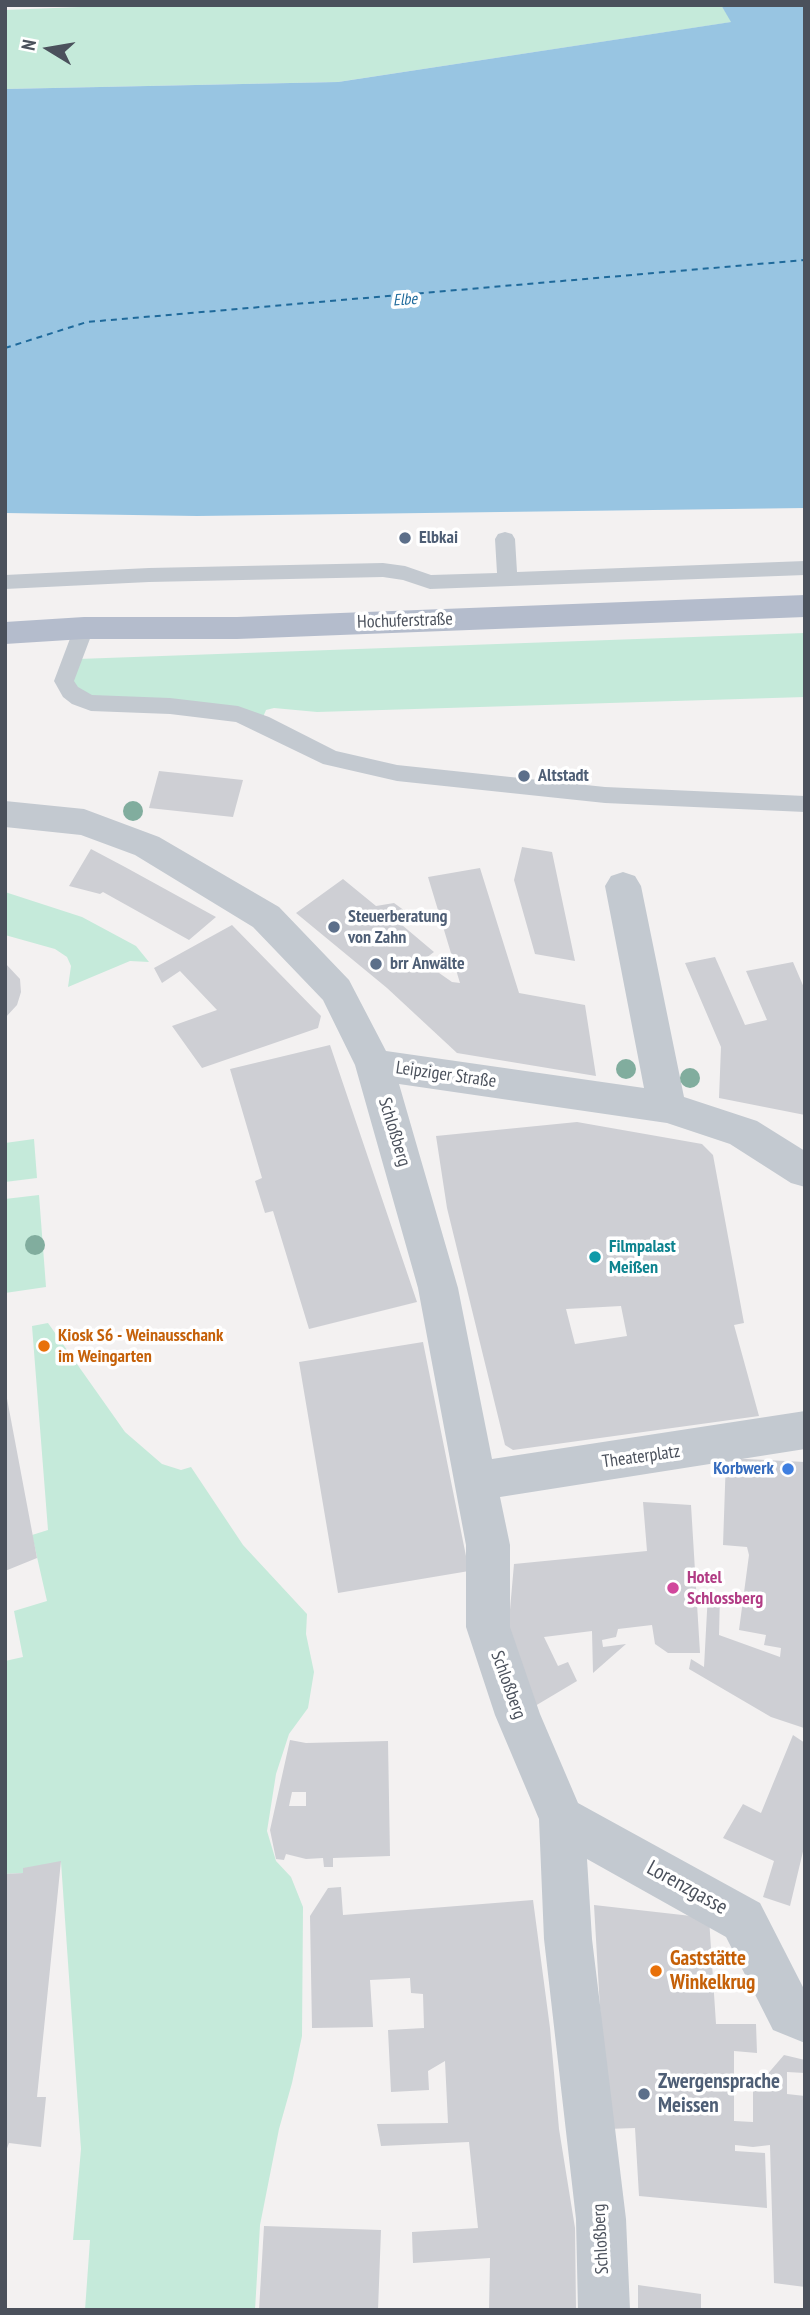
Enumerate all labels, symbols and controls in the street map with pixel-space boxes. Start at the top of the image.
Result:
north arrow [14,14,84,84]
text: N [16,38,41,52]
water label: Elbe [392,290,418,310]
place label: Elbkai [419,527,458,549]
marker: Elbkai [397,530,413,546]
street label: Hochuferstraße [357,609,453,633]
place label: Altstadt [538,765,589,787]
marker: Altstadt [516,768,532,784]
place label: Steuerberatung von Zahn [348,906,448,948]
marker: Steuerberatung von Zahn [326,919,342,935]
place label: brr Anwälte [390,953,465,975]
marker: brr Anwälte [368,956,384,972]
street label: Leipziger Straße [394,1057,498,1093]
street label: Schloßberg [373,1095,415,1169]
place label: Filmpalast Meißen [609,1236,676,1278]
marker: Filmpalast Meißen [587,1249,603,1265]
place label: Kiosk S6 - Weinausschank im Weingarten [58,1325,223,1368]
marker: Kiosk S6 - Weinausschank im Weingarten [36,1338,52,1354]
street label: Theaterplatz [601,1441,681,1473]
place label: Korbwerk [713,1458,774,1480]
marker: Korbwerk [780,1461,796,1477]
place label: Hotel Schlossberg [687,1567,763,1610]
marker: Hotel Schlossberg [665,1580,681,1596]
street label: Schloßberg [486,1648,530,1722]
street label: Lorenzgasse [642,1856,732,1920]
place label: Gaststätte Winkelkrug [670,1946,755,1996]
marker: Gaststätte Winkelkrug [648,1963,664,1979]
place label: Zwergensprache Meissen [658,2069,780,2119]
marker: Zwergensprache Meissen [636,2086,652,2102]
street label: Schloßberg [588,2203,614,2275]

